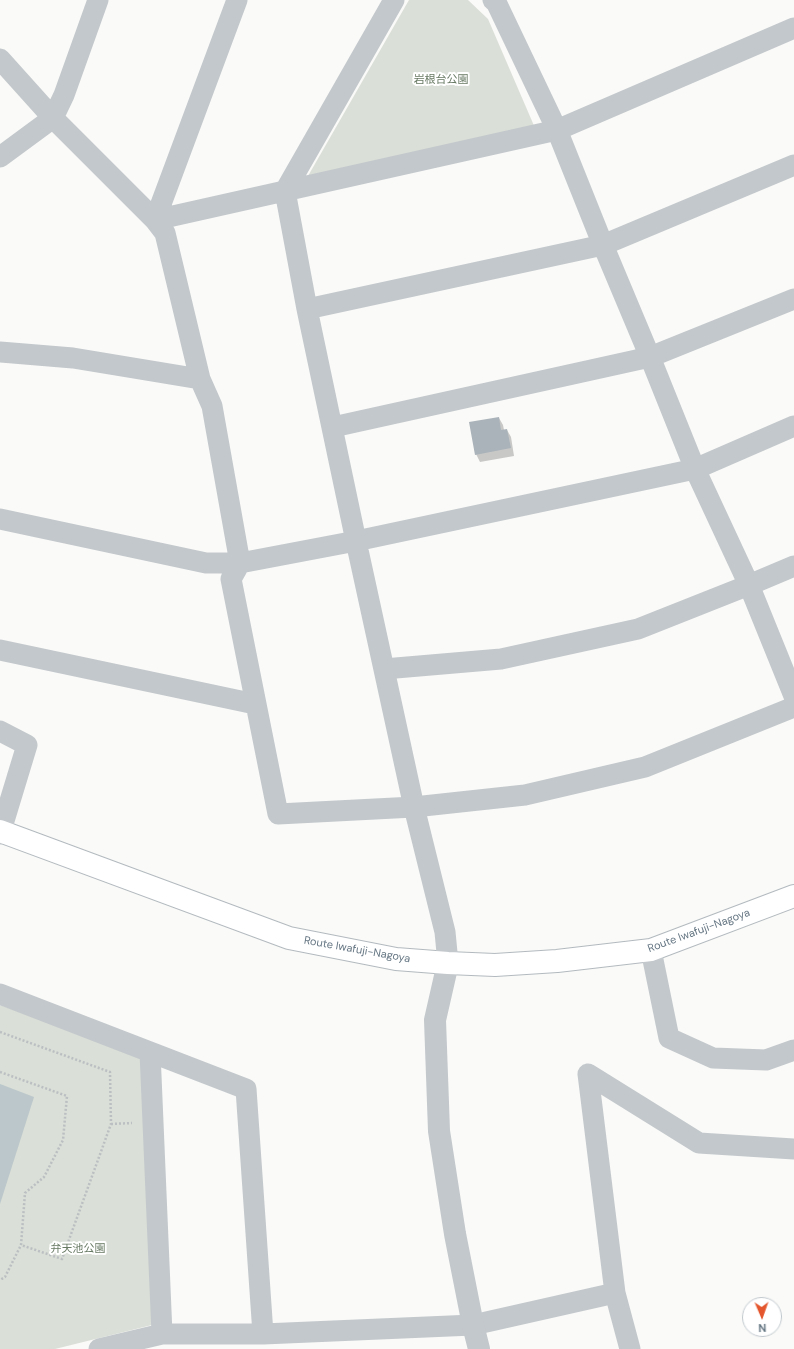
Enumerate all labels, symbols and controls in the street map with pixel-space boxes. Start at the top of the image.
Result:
park label: 岩根台公園 [414,73,468,87]
street label: Route Iwafuji-Nagoya [646,906,752,956]
street label: Route Iwafuji-Nagoya [303,934,411,966]
park label: 弁天池公園 [51,1242,105,1256]
north arrow [742,1297,782,1337]
text: N [758,1321,767,1335]

